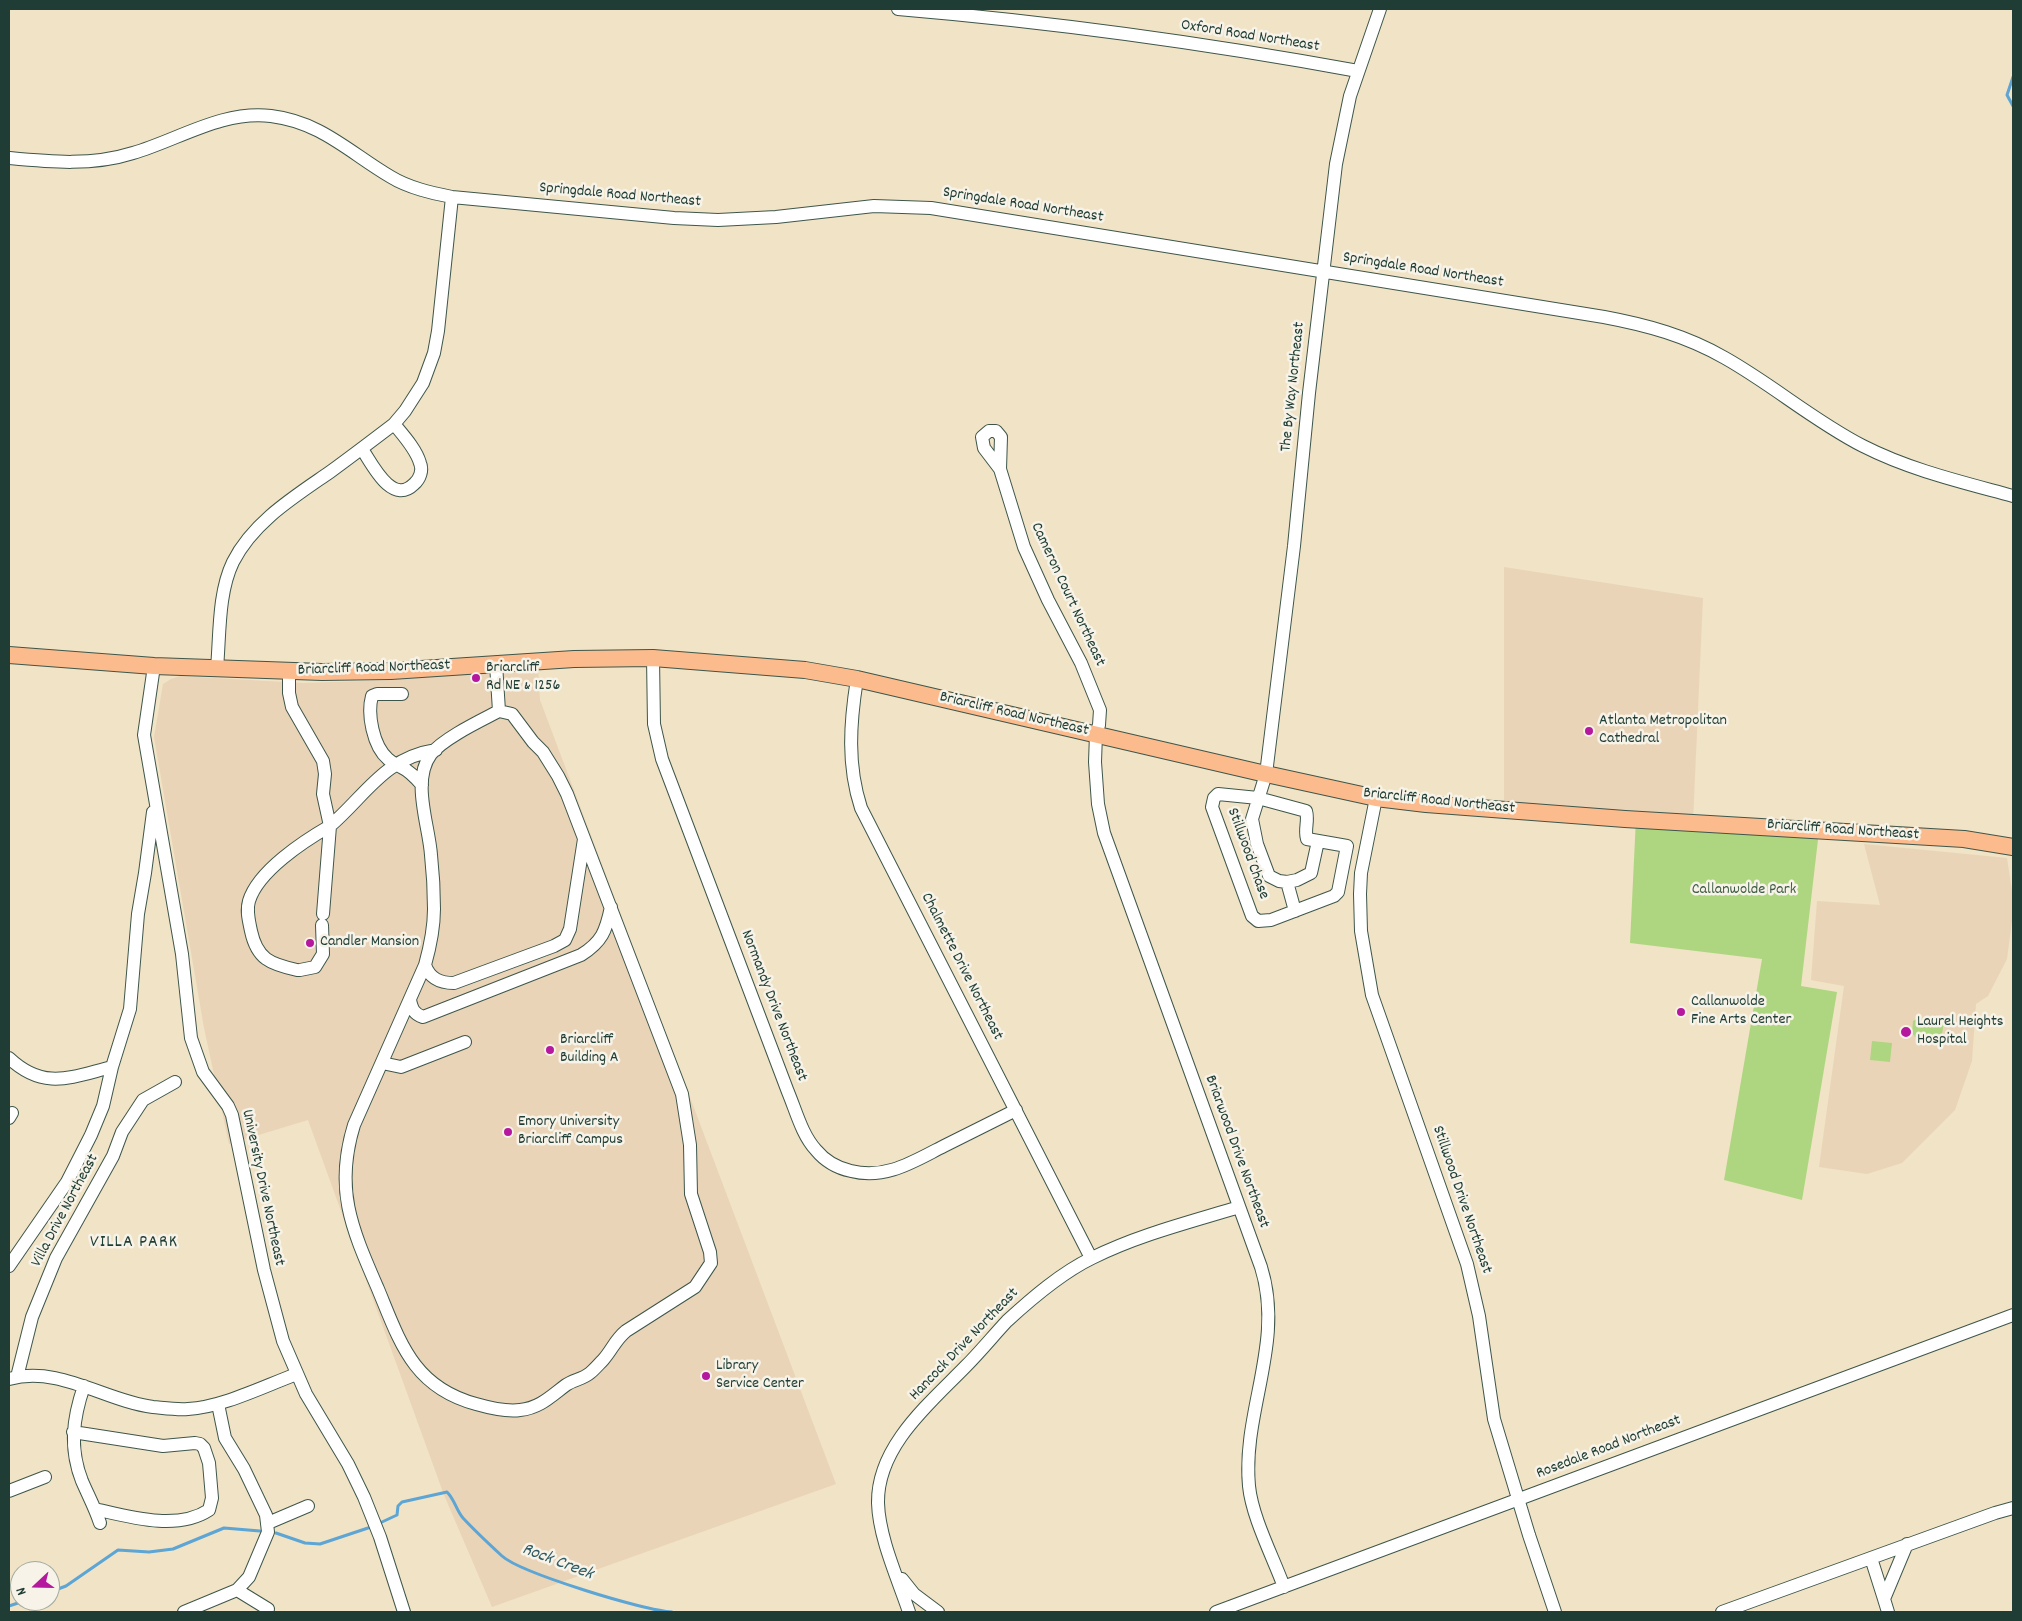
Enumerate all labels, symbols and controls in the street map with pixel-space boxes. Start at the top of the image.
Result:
street label: Oxford Road Northeast [1179,17,1321,57]
street label: Springdale Road Northeast [538,179,702,213]
street label: Springdale Road Northeast [941,184,1105,228]
street label: Springdale Road Northeast [1341,249,1505,293]
street label: The By Way Northeast [1278,321,1310,453]
street label: Cameron Court Northeast [1025,520,1109,670]
street label: Briarcliff Road Northeast [297,657,451,681]
place label: Briarcliff Rd NE & 1256 [486,659,560,697]
marker: Briarcliff Rd NE & 1256 [470,672,482,684]
street label: Briarcliff Road Northeast [938,688,1090,742]
place label: Atlanta Metropolitan Cathedral [1599,712,1727,750]
marker: Atlanta Metropolitan Cathedral [1583,725,1595,737]
street label: Briarcliff Road Northeast [1362,784,1516,820]
street label: Stillwood Chase [1222,806,1272,902]
street label: Briarcliff Road Northeast [1766,816,1920,846]
park label: Callanwolde Park [1692,881,1796,901]
street label: Chalmette Drive Northeast [915,890,1007,1044]
street label: Normandy Drive Northeast [735,928,811,1084]
place label: Candler Mansion [320,933,419,953]
marker: Candler Mansion [304,937,316,949]
place label: Callanwolde Fine Arts Center [1691,993,1791,1031]
marker: Callanwolde Fine Arts Center [1675,1006,1687,1018]
place label: Laurel Heights Hospital [1917,1013,2004,1051]
marker: Laurel Heights Hospital [1899,1025,1913,1039]
place label: Briarcliff Building A [560,1031,618,1069]
marker: Briarcliff Building A [544,1044,556,1056]
street label: Briarwood Drive Northeast [1199,1073,1273,1231]
street label: University Drive Northeast [236,1108,288,1268]
place label: Emory University Briarcliff Campus [518,1113,623,1151]
street label: Stillwood Drive Northeast [1427,1124,1495,1276]
marker: Emory University Briarcliff Campus [502,1126,514,1138]
street label: Villa Drive Northeast [28,1151,104,1271]
district label: VILLA PARK [89,1233,179,1255]
street label: Hancock Drive Northeast [906,1285,1024,1405]
place label: Library Service Center [716,1357,804,1395]
marker: Library Service Center [700,1370,712,1382]
street label: Rosedale Road Northeast [1534,1412,1684,1484]
water label: Rock Creek [518,1540,596,1586]
north arrow [10,1561,60,1611]
text: N [11,1584,33,1598]

